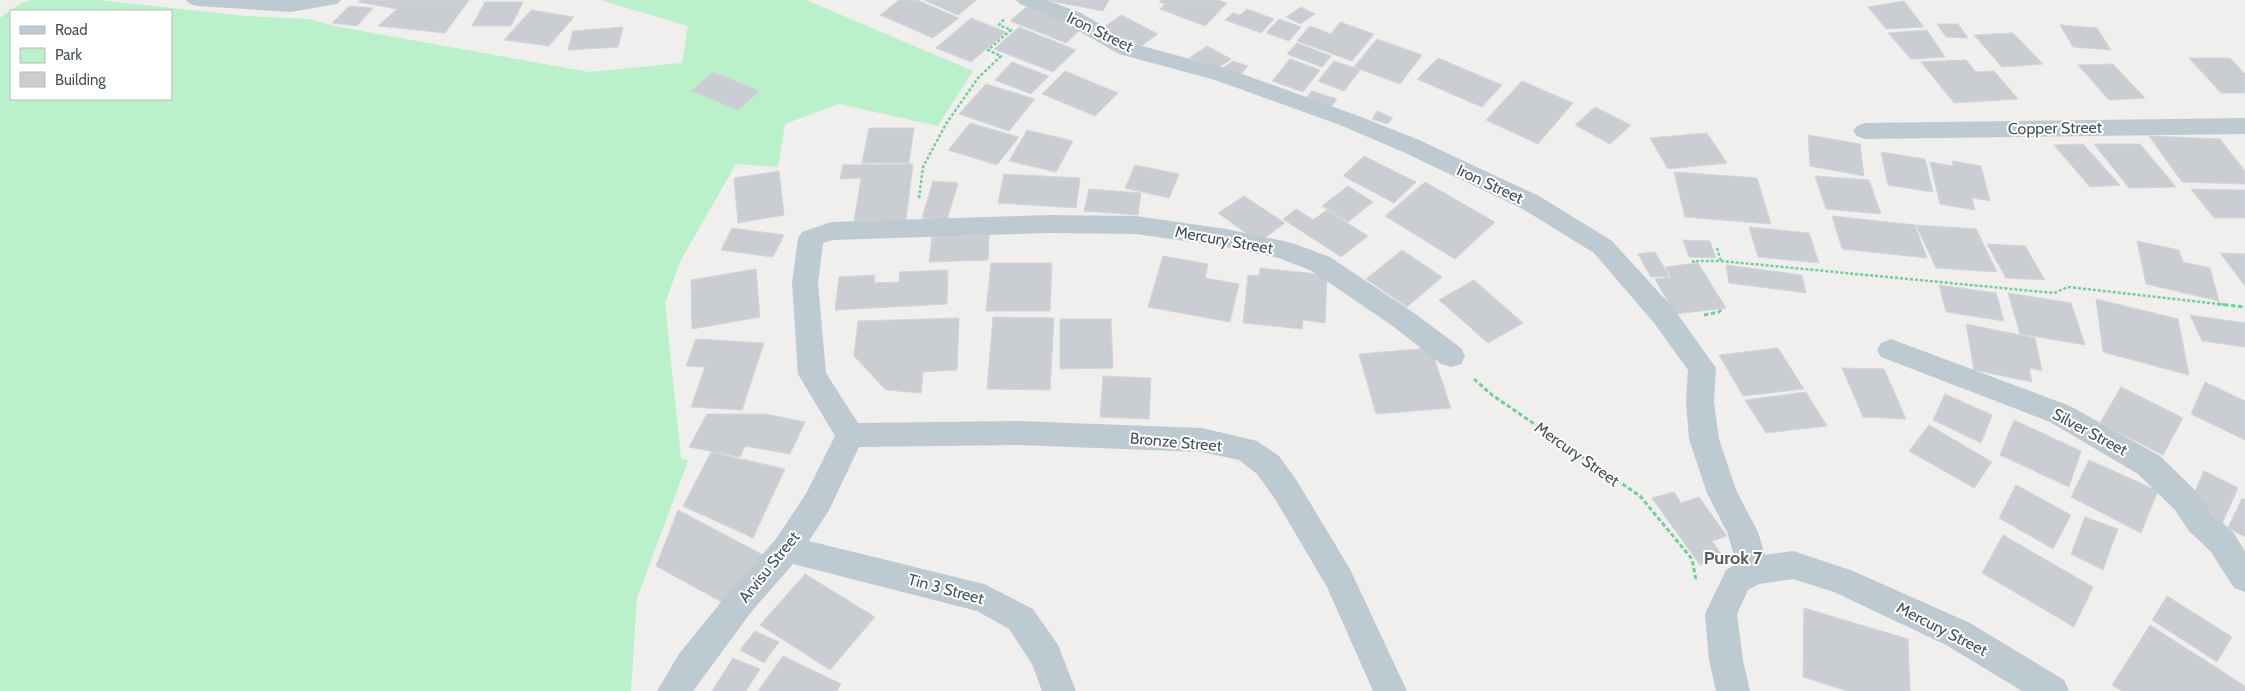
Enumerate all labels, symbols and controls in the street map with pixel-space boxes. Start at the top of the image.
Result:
street label: Iron Street [1064,8,1137,56]
legend [10,10,172,100]
text: Road [55,21,88,39]
text: Park [55,46,82,64]
text: Building [55,71,106,89]
street label: Copper Street [2008,118,2103,138]
street label: Iron Street [1454,160,1527,208]
street label: Mercury Street [1173,222,1275,258]
street label: Silver Street [2049,404,2131,460]
street label: Mercury Street [1531,418,1624,491]
street label: Bronze Street [1129,429,1223,456]
street label: Arvisu Street [735,527,804,606]
district label: Purok 7 [1704,547,1763,569]
street label: Tin 3 Street [906,570,987,608]
street label: Mercury Street [1893,598,1991,660]

